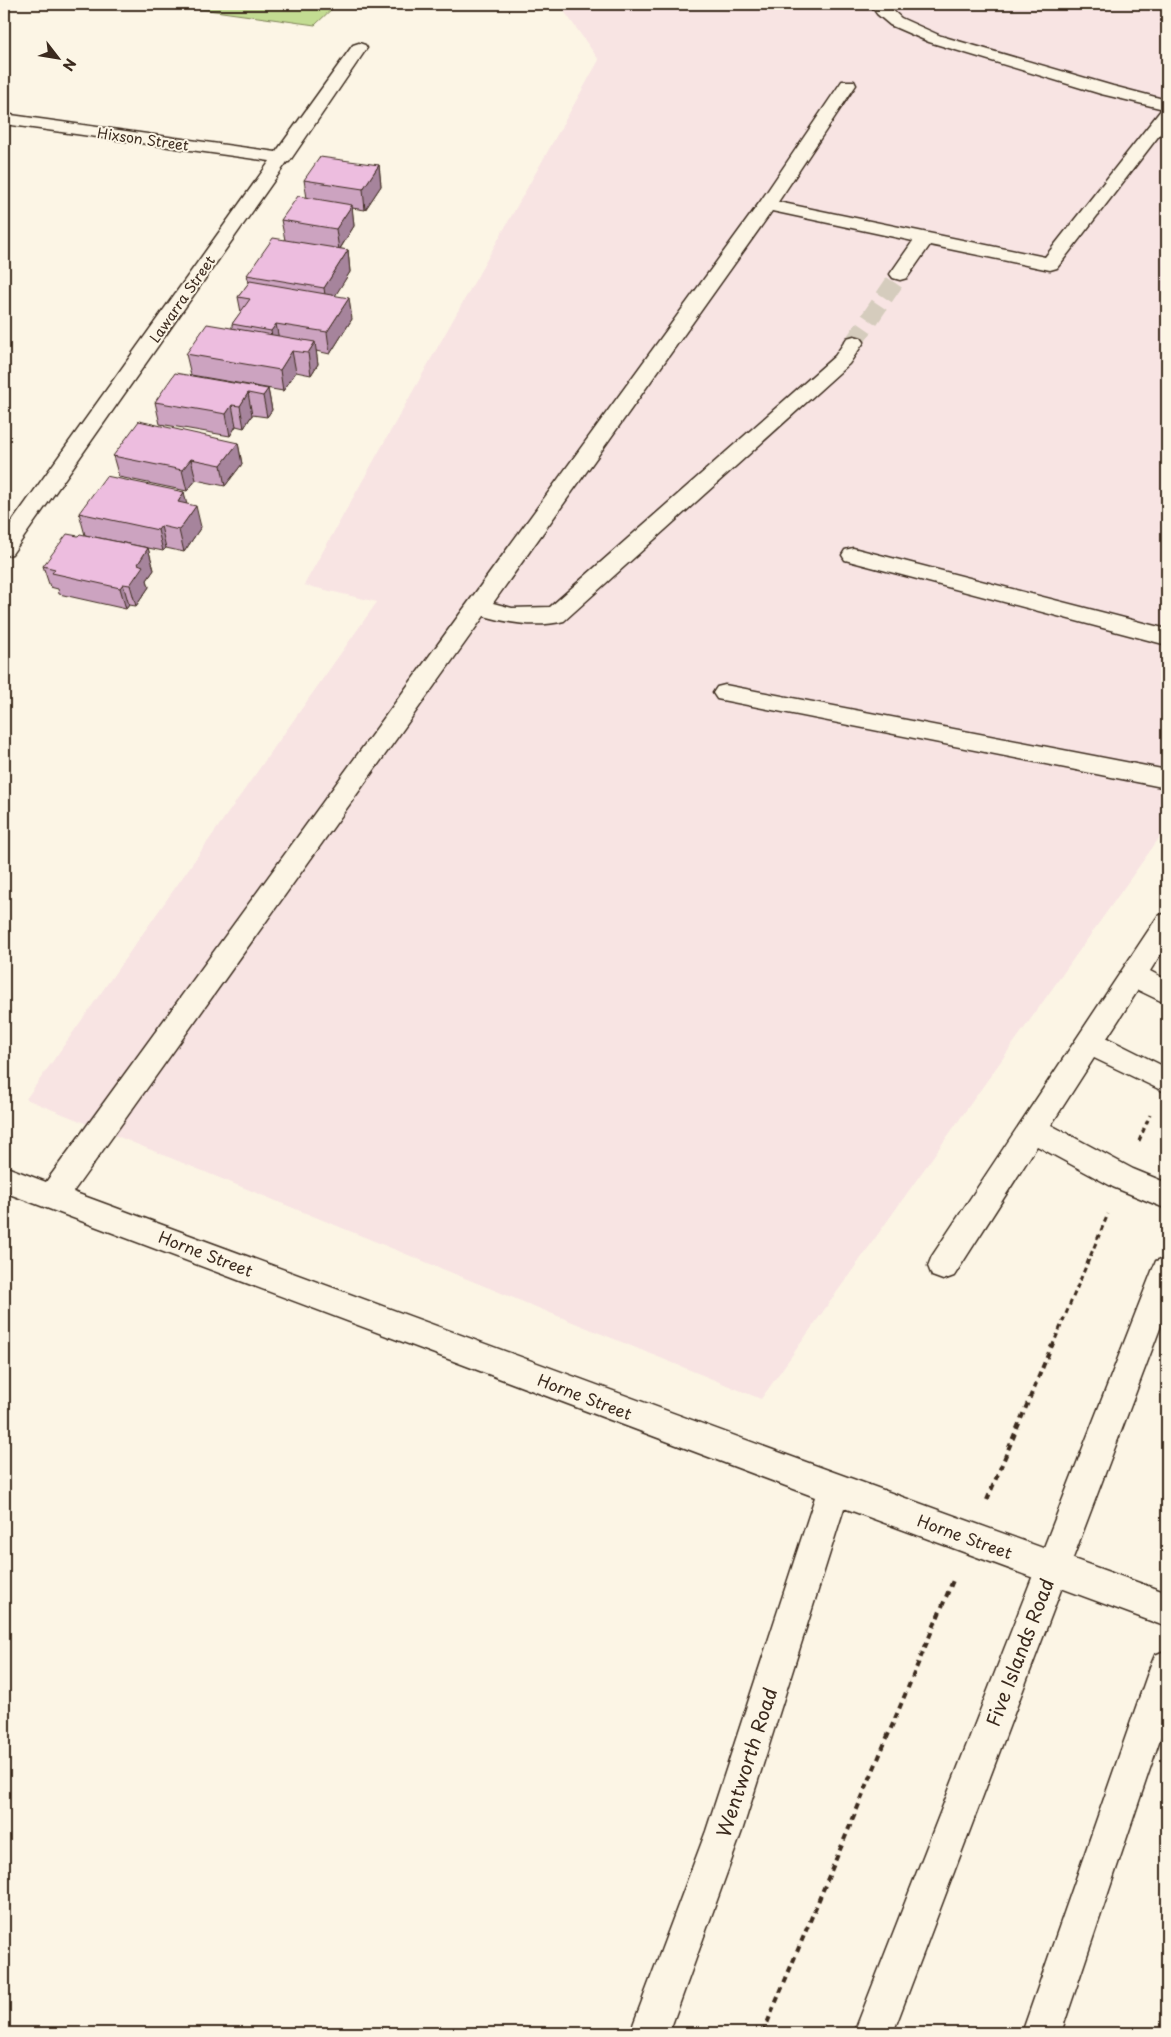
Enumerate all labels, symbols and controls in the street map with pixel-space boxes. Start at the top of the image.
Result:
north arrow [32,32,82,82]
text: N [58,55,81,75]
street label: Hixson Street [96,122,190,156]
street label: Lawarra Street [144,251,220,347]
street label: Horne Street [155,1224,257,1282]
street label: Horne Street [534,1367,636,1425]
street label: Horne Street [914,1508,1016,1564]
street label: Five Islands Road [978,1574,1060,1730]
street label: Wentworth Road [709,1684,783,1840]

